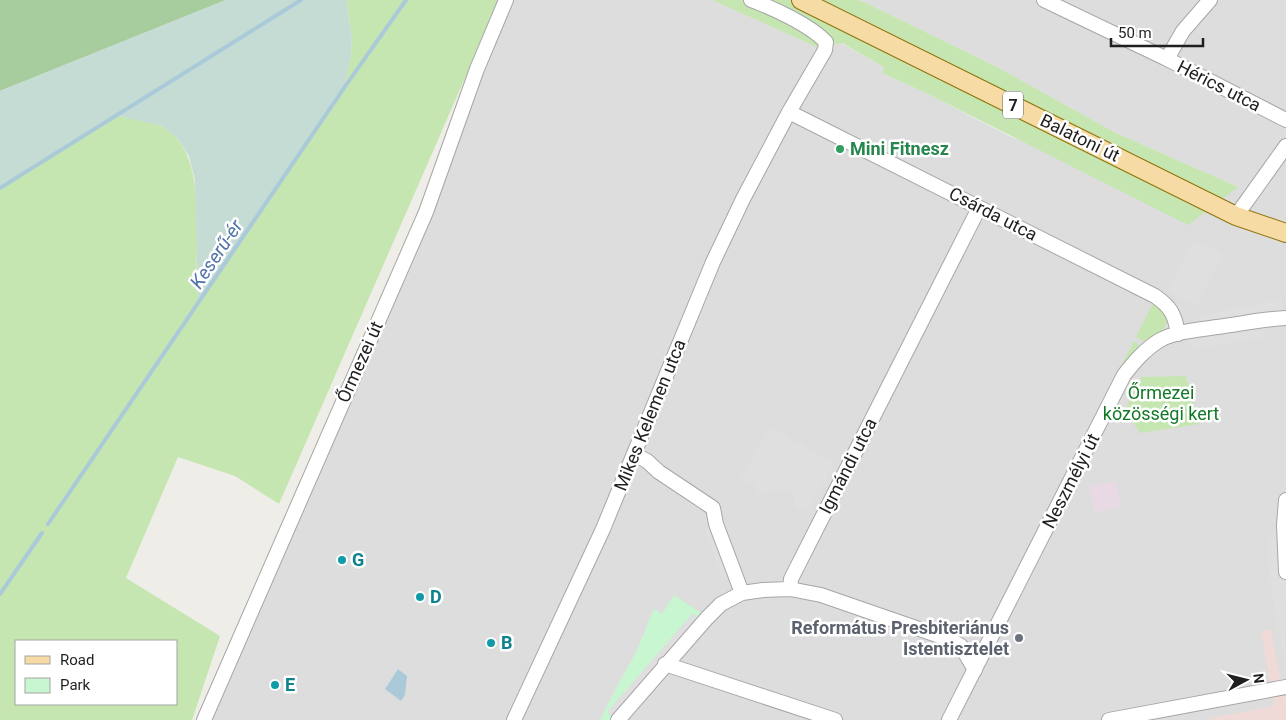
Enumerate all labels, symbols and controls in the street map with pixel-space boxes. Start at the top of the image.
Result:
scale bar [1111,15,1204,47]
text: 50 m [1118,24,1152,42]
street label: Hérics utca [1174,56,1265,116]
road number: 7 [1003,92,1023,118]
street label: Balatoni út [1037,109,1123,166]
place label: Mini Fitnesz [850,138,949,159]
marker: Mini Fitnesz [834,143,846,155]
street label: Csárda utca [946,182,1041,245]
water label: Keserű-ér [185,215,248,293]
street label: Őrmezei út [332,318,387,406]
street label: Mikes Kelemen utca [610,336,690,494]
park label: Őrmezei közösségi kert [1103,382,1219,424]
street label: Igmándi utca [814,414,881,517]
street label: Neszmélyi út [1038,430,1103,532]
place label: G [352,549,364,570]
marker: G [336,554,348,566]
place label: D [430,586,442,607]
marker: D [414,591,426,603]
place label: Református Presbiteriánus Istentisztelet [791,617,1009,659]
place label: B [501,632,513,653]
marker: Református Presbiteriánus Istentisztelet [1013,632,1025,644]
marker: B [485,637,497,649]
legend [15,640,178,705]
text: Road [60,651,94,669]
north arrow [1221,655,1271,705]
text: N [1250,673,1267,684]
place label: E [285,674,295,695]
text: Park [60,676,91,694]
marker: E [269,679,281,691]

